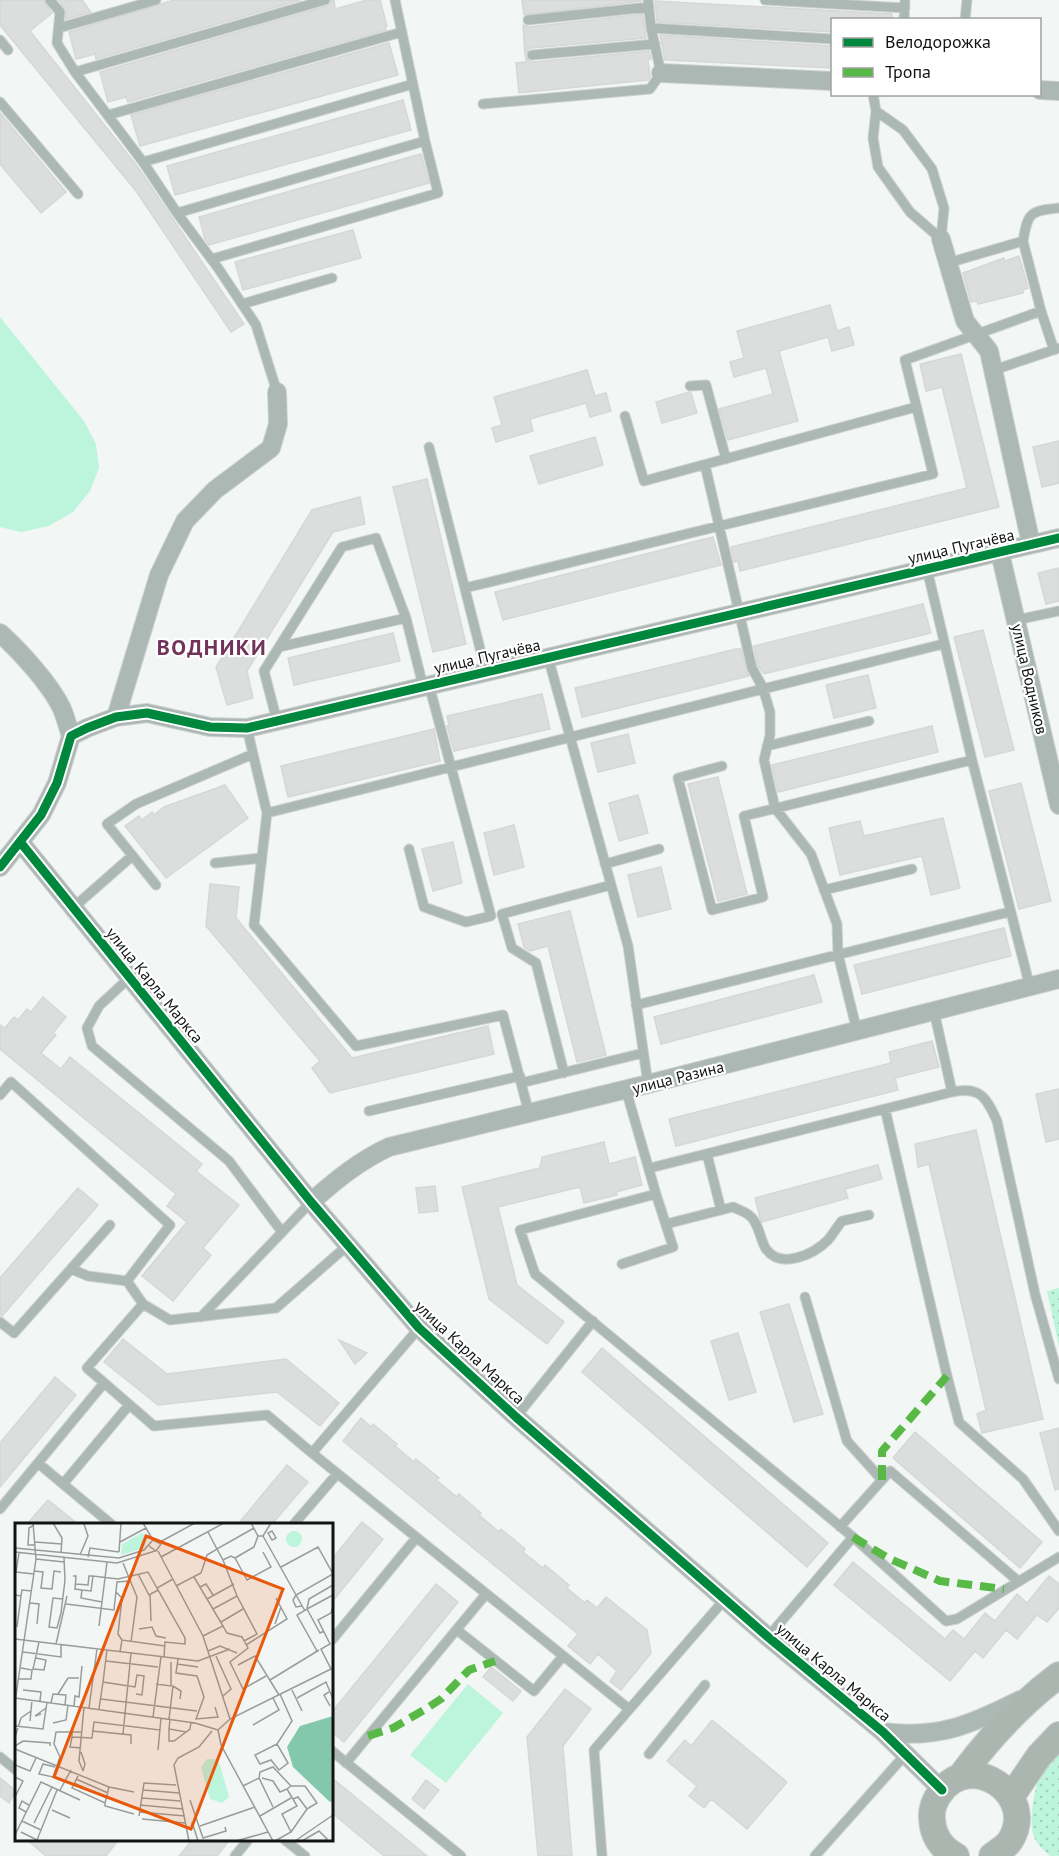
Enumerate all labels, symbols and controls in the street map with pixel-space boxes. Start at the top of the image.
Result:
legend [831,18,1041,96]
text: Велодорожка [885,30,991,53]
text: Тропа [885,60,931,83]
street label: улица Пугачёва [906,524,1016,568]
street label: улица Водников [1008,622,1052,736]
district label: ВОДНИКИ [157,633,267,661]
street label: улица Пугачёва [432,634,542,678]
street label: улица Карла Маркса [102,923,208,1047]
street label: улица Разина [630,1056,726,1098]
street label: улица Карла Маркса [411,1296,529,1408]
inset map [15,1523,333,1841]
street label: улица Карла Маркса [773,1618,895,1726]

